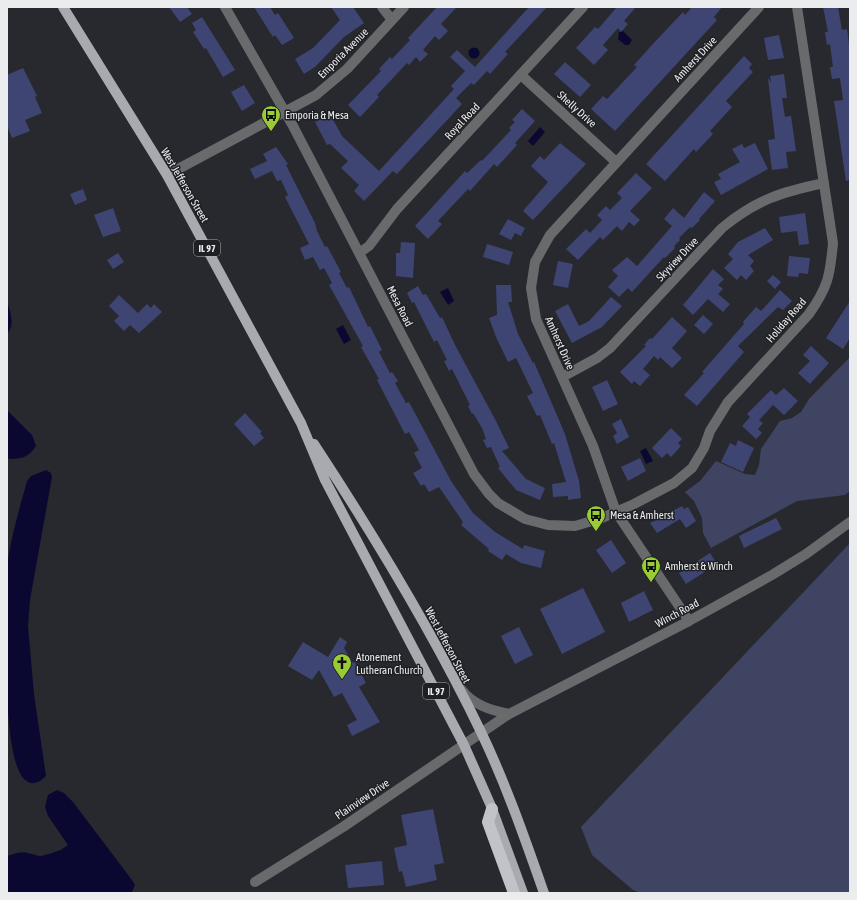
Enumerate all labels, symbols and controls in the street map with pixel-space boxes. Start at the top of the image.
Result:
street label: Emporia Avenue [315,25,371,81]
street label: Amherst Drive [671,34,719,84]
street label: Shelly Drive [555,88,599,130]
street label: Royal Road [442,100,482,142]
bus stop icon: Emporia & Mesa [260,104,282,132]
place label: Emporia & Mesa [285,109,349,121]
street label: West Jefferson Street [159,146,211,224]
street label: Skyview Drive [654,235,700,283]
road number: IL 97 [194,240,220,256]
street label: Mesa Road [385,284,415,328]
street label: Holiday Road [764,296,808,344]
street label: Amherst Drive [543,315,577,371]
bus stop icon: Mesa & Amherst [585,504,607,532]
place label: Mesa & Amherst [610,509,674,521]
bus stop icon: Amherst & Winch [640,555,662,583]
place label: Amherst & Winch [665,560,733,572]
street label: Winch Road [653,596,701,630]
street label: West Jefferson Street [423,605,473,685]
place label: Atonement Lutheran Church [356,651,422,676]
church icon: Atonement Lutheran Church [331,652,353,680]
road number: IL 97 [423,683,449,699]
street label: Plainview Drive [333,777,391,821]

